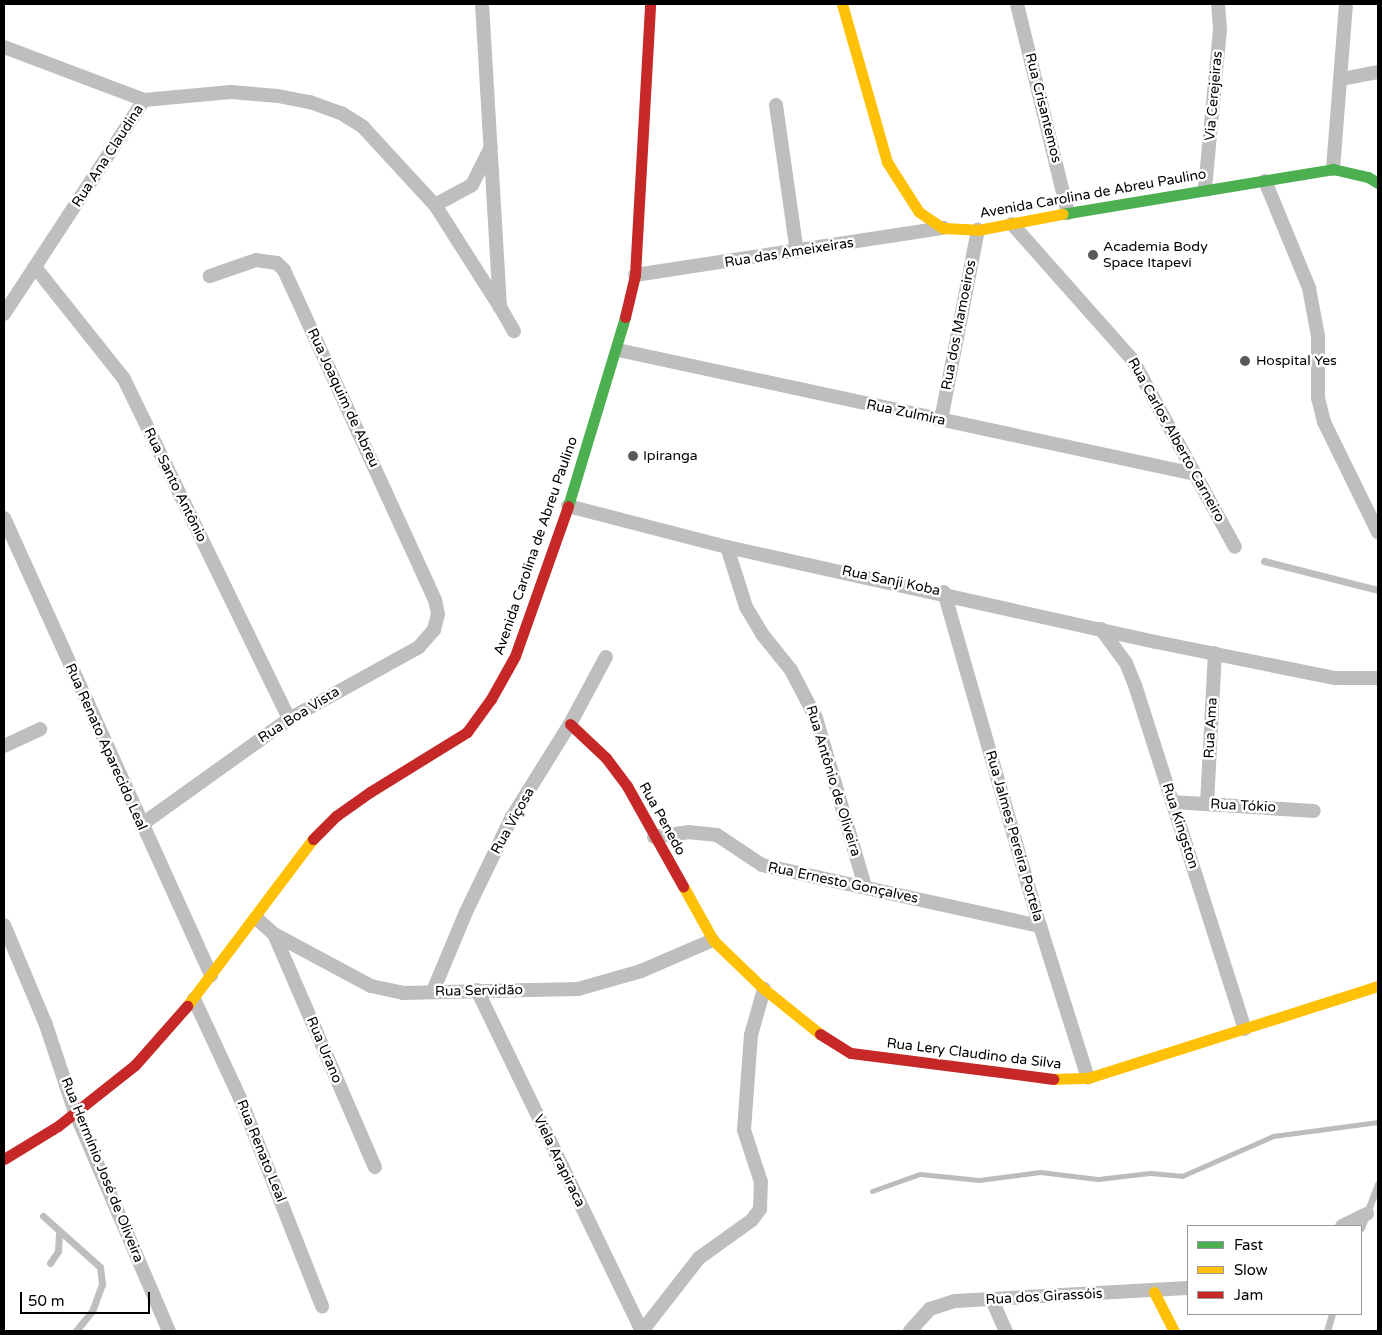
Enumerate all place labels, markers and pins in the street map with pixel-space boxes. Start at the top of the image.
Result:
place label: Academia Body Space Itapevi [1103,239,1208,272]
marker: Academia Body Space Itapevi [1087,249,1099,261]
place label: Hospital Yes [1256,353,1337,369]
marker: Hospital Yes [1238,354,1252,368]
place label: Ipiranga [643,448,698,464]
marker: Ipiranga [627,450,639,462]

